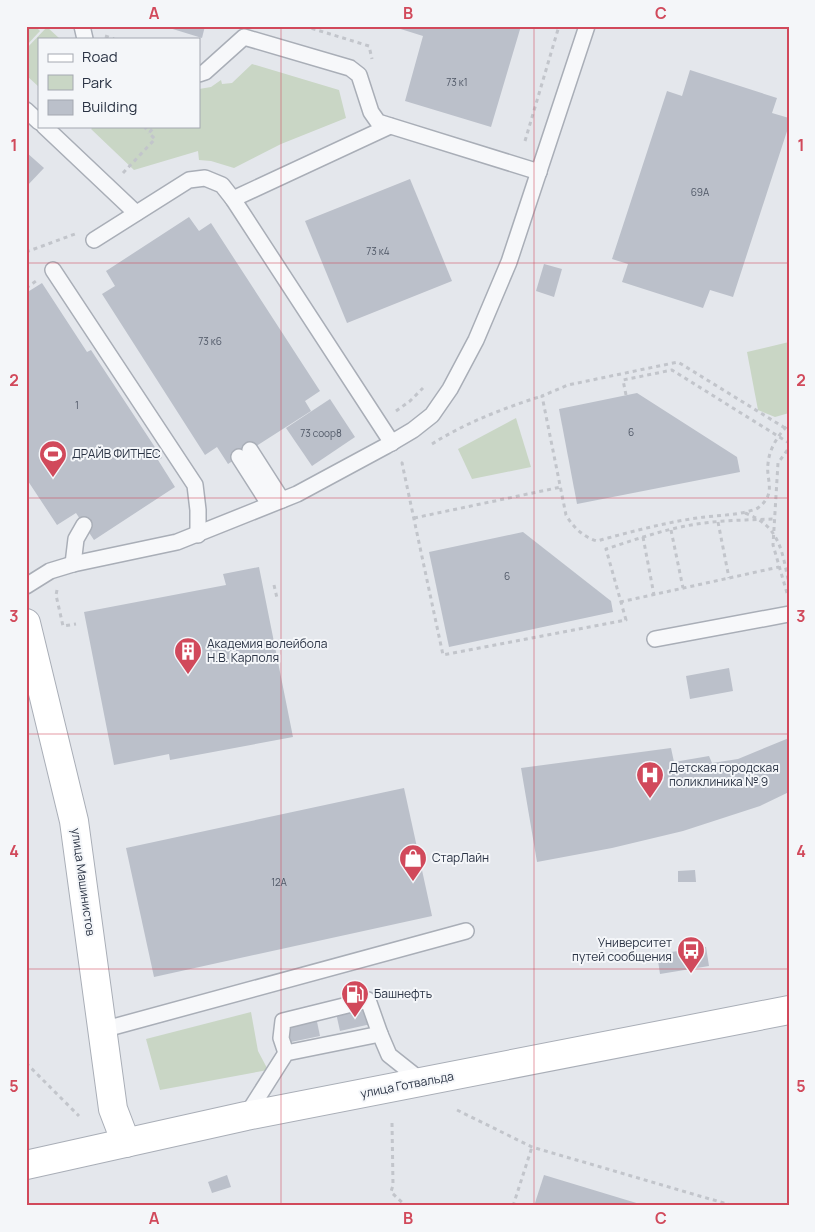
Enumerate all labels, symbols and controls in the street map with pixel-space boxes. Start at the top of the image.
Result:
text: A [149,2,160,24]
text: B [403,2,413,24]
text: C [655,2,667,24]
legend [38,38,200,128]
text: Road [82,46,118,67]
text: Park [82,72,112,93]
house number: 73 к1 [446,75,468,89]
text: Building [82,96,137,117]
text: 1 [10,134,18,156]
text: 1 [797,134,805,156]
house number: 69А [691,185,710,199]
house number: 73 к4 [366,244,390,258]
house number: 73 к6 [198,334,222,348]
text: 2 [9,369,19,391]
text: 2 [796,369,806,391]
house number: 1 [75,398,79,412]
house number: 6 [628,425,634,439]
house number: 73 соор8 [300,426,342,440]
sports icon: ДРАЙВ ФИТНЕС [38,439,68,478]
place label: ДРАЙВ ФИТНЕС [72,445,161,462]
house number: 6 [504,569,510,583]
text: 3 [9,605,19,627]
text: 3 [796,605,806,627]
place label: Академия волейбола Н.В. Карполя [207,635,327,666]
building icon: Академия волейбола Н.В. Карполя [173,636,203,675]
place label: Детская городская поликлиника № 9 [669,759,779,790]
hospital icon: Детская городская поликлиника № 9 [635,760,665,799]
street label: улица Машинистов [68,827,100,938]
text: 4 [9,840,19,862]
text: 4 [796,840,806,862]
shop icon: СтарЛайн [398,843,428,882]
place label: СтарЛайн [432,849,489,866]
house number: 12А [271,875,288,889]
place label: Университет путей сообщения [572,934,672,965]
bus stop icon: Университет путей сообщения [676,935,706,974]
fuel station icon: Башнефть [340,979,370,1018]
place label: Башнефть [374,985,432,1002]
street label: улица Готвальда [359,1067,455,1102]
text: 5 [9,1075,19,1097]
text: 5 [796,1075,806,1097]
text: A [149,1207,160,1229]
text: B [403,1207,413,1229]
text: C [655,1207,667,1229]

